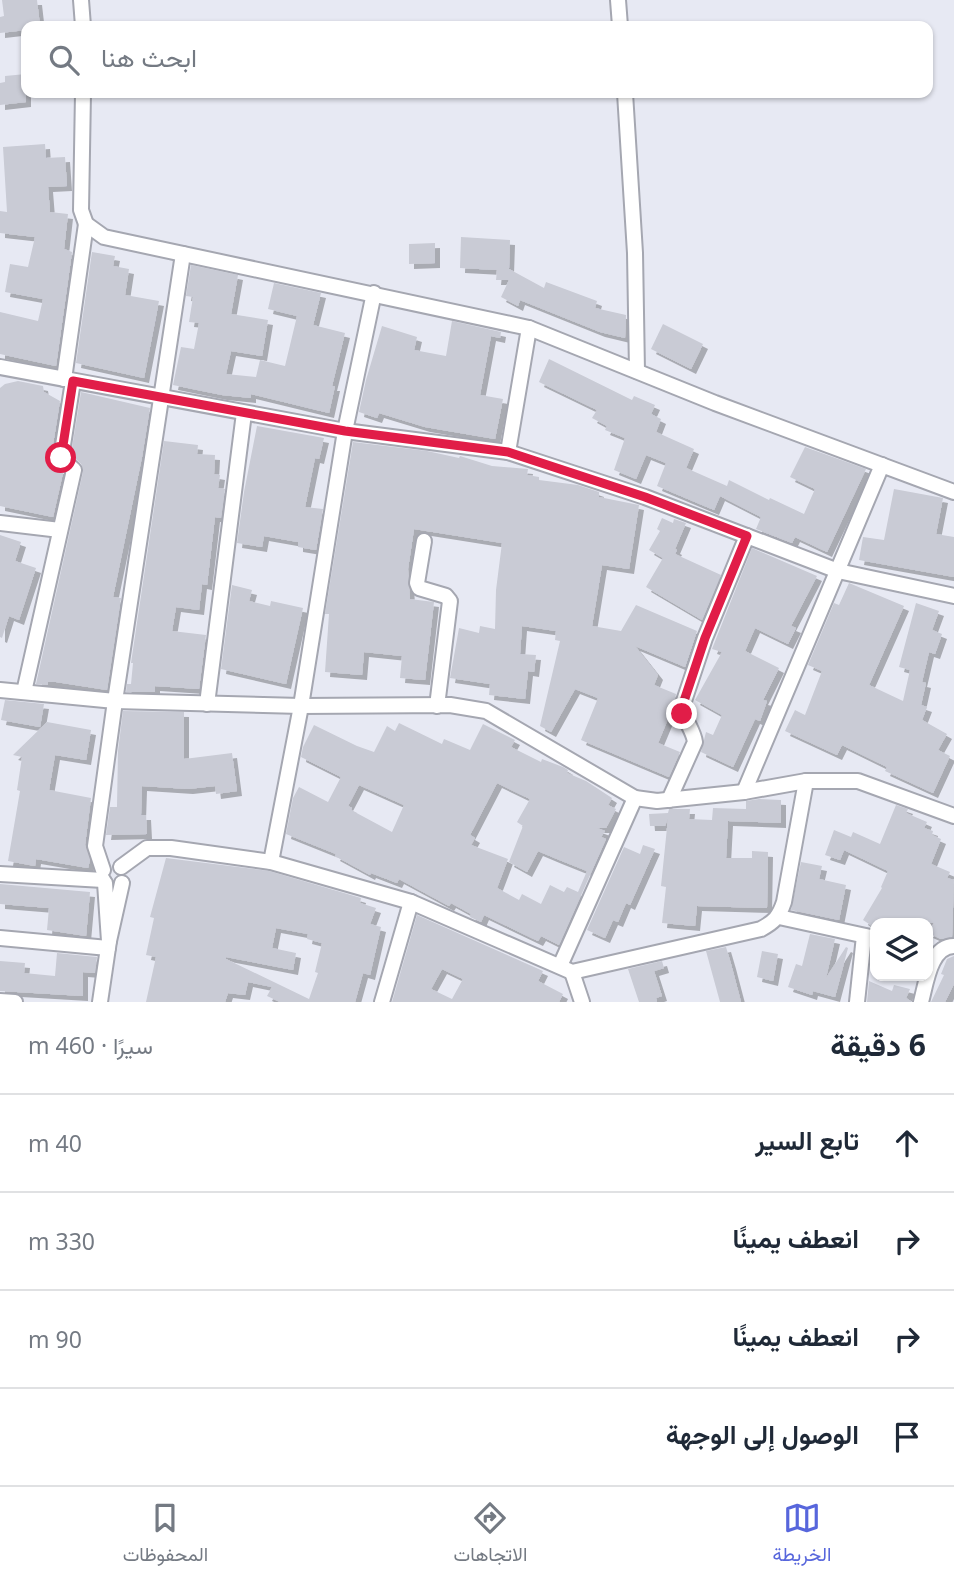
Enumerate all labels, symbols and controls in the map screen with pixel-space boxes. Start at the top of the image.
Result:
search box [21,21,933,98]
text: ابحث هنا [101,39,197,75]
icon: search [45,41,83,79]
route start [45,442,76,473]
route end [666,698,697,729]
map controls [870,918,933,981]
button: layers [870,918,933,981]
text: 6 دقيقة [830,1024,926,1065]
text: سيرًا · 460 m [28,1029,153,1061]
text: تابع السير [755,1122,859,1158]
icon: ahead [888,1124,926,1162]
text: 40 m [28,1127,82,1159]
text: انعطف يمينًا [732,1220,859,1256]
icon: right [888,1222,926,1260]
text: 330 m [28,1225,95,1257]
text: انعطف يمينًا [732,1318,859,1354]
icon: right [888,1320,926,1358]
text: 90 m [28,1323,82,1355]
text: الوصول إلى الوجهة [666,1416,859,1452]
icon: arrive [888,1418,926,1456]
tab: المحفوظات [123,1499,208,1571]
tab: الاتجاهات [454,1499,527,1571]
tab: الخريطة [773,1499,831,1571]

